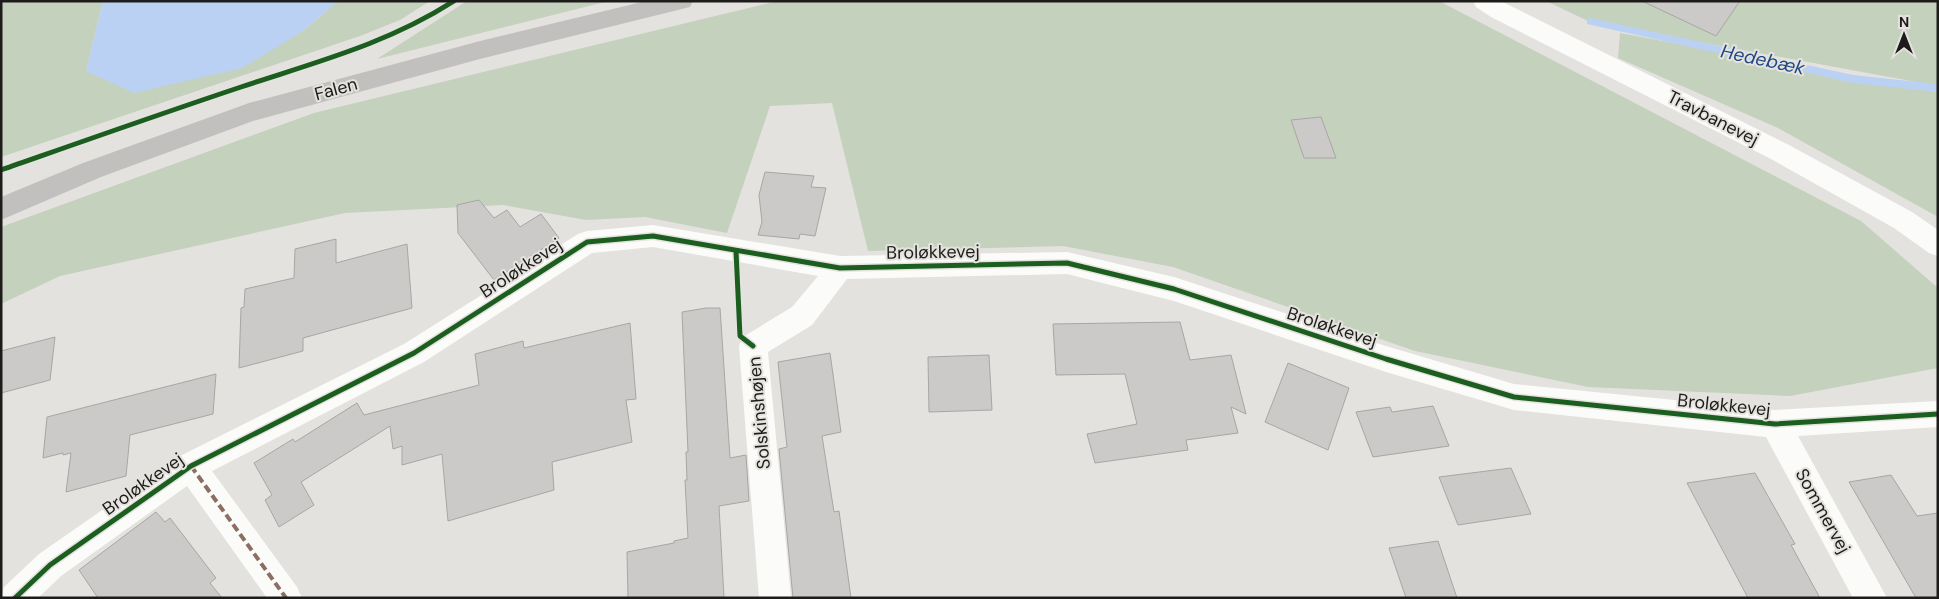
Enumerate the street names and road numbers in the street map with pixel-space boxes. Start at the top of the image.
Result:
street label: Falen [312,72,360,106]
street label: Travbanevej [1663,85,1763,151]
street label: Broløkkevej [475,232,567,304]
street label: Broløkkevej [886,239,980,265]
street label: Broløkkevej [1284,301,1380,353]
street label: Solskinshøjen [742,356,776,470]
street label: Broløkkevej [1676,388,1772,422]
street label: Broløkkevej [98,447,188,521]
street label: Sommervej [1790,464,1856,558]

